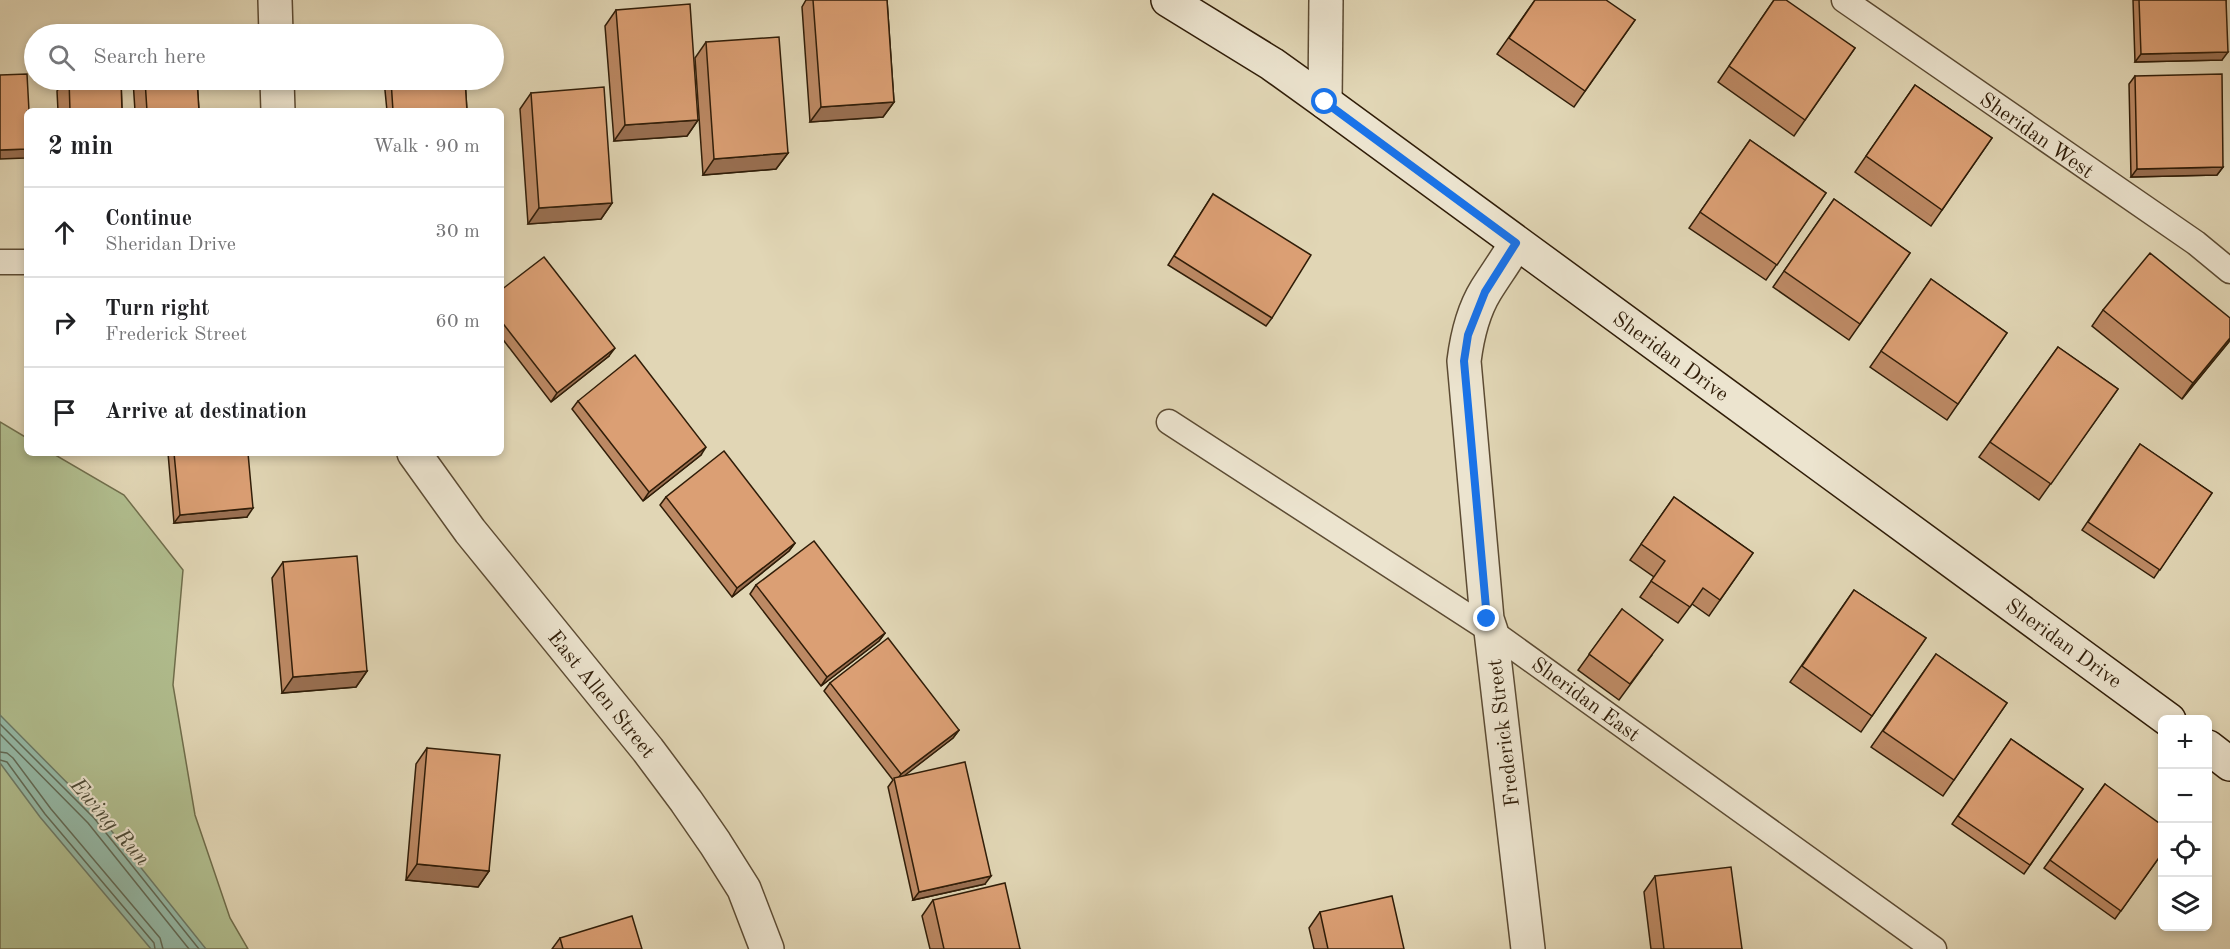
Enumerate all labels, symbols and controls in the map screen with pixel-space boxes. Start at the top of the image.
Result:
search box [24,24,504,90]
icon: search [45,41,78,74]
text: Search here [93,46,206,68]
route start [1311,88,1337,114]
street label: Sheridan West [1975,89,2097,183]
text: 2 min [48,134,113,160]
text: Walk · 90 m [373,137,480,157]
text: Continue [105,208,192,230]
icon: ahead [48,216,81,249]
text: 30 m [435,222,480,242]
text: Sheridan Drive [105,235,236,255]
text: Turn right [105,298,209,320]
icon: right [48,306,81,339]
street label: Sheridan Drive [1608,308,1732,406]
text: 60 m [435,312,480,332]
text: Frederick Street [105,325,247,345]
icon: arrive [48,396,81,429]
text: Arrive at destination [105,401,307,423]
street label: Sheridan Drive [2001,595,2125,693]
route end [1473,605,1499,631]
street label: East Allen Street [543,627,658,763]
street label: Sheridan East [1527,654,1643,746]
street label: Frederick Street [1485,658,1524,808]
map controls [2158,715,2212,931]
button: + [2158,715,2212,769]
button: − [2158,769,2212,823]
water label: Ewing Run [65,773,154,871]
button: locate [2158,823,2212,877]
button: layers [2158,877,2212,931]

